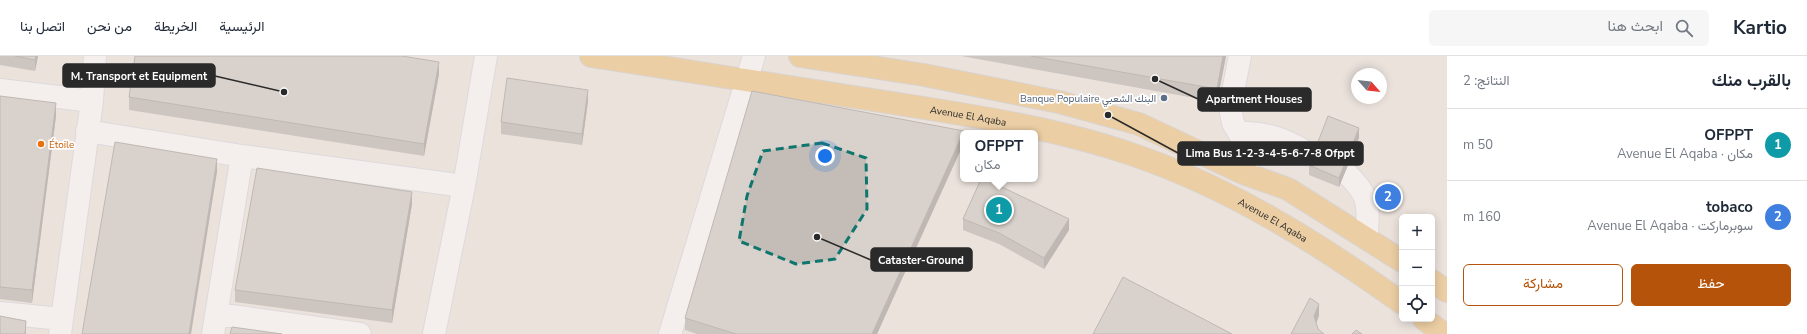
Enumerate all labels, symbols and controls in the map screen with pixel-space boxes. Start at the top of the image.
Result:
search box [1429,10,1709,46]
text: Kartio [1733,15,1787,41]
text: ابحث هنا [1608,16,1663,36]
text: اتصل بنا [20,17,65,36]
text: من نحن [87,17,132,36]
text: الخريطة [154,17,197,36]
text: الرئيسية [219,17,264,36]
icon: search [1673,17,1695,39]
callout: M. Transport et Equipment [63,64,215,87]
north arrow [1351,68,1387,104]
text: M. Transport et Equipment [71,69,208,84]
text: بالقرب منك [1712,69,1791,92]
text: النتائج: 2 [1463,72,1510,90]
callout: Apartment Houses [1198,88,1311,111]
place label: Banque Populaire البنك الشعبي [1020,92,1156,107]
text: Apartment Houses [1206,92,1302,107]
marker: Banque Populaire البنك الشعبي [1159,93,1169,103]
street label: Avenue El Aqaba [929,103,1008,130]
text: OFPPT [1704,125,1753,145]
popup [960,130,1038,182]
text: OFPPT [975,136,1023,156]
text: 50 m [1463,136,1493,154]
text: 1 [1774,136,1782,154]
place label: Étoile [49,138,74,152]
marker: Étoile [36,139,46,149]
callout: Lima Bus 1-2-3-4-5-6-7-8 Ofppt [1178,142,1363,165]
text: مكان · Avenue El Aqaba [1617,145,1753,163]
your location [815,146,835,166]
text: Lima Bus 1-2-3-4-5-6-7-8 Ofppt [1185,146,1355,161]
text: مكان [975,156,1000,174]
pin: 2 [1375,182,1401,212]
pin: 1 [986,195,1012,225]
street label: Avenue El Aqaba [1235,195,1310,246]
text: tobaco [1706,197,1753,217]
text: 160 m [1463,208,1501,226]
text: 2 [1774,208,1782,226]
map controls [1399,214,1435,322]
button: + [1399,214,1435,250]
text: سوبرماركت · Avenue El Aqaba [1587,217,1753,235]
callout: Cataster-Ground [871,248,972,271]
button: − [1399,250,1435,286]
text: Cataster-Ground [878,253,964,268]
button: مشاركة [1463,264,1623,306]
button: حفظ [1631,264,1791,306]
button: locate [1399,286,1435,322]

